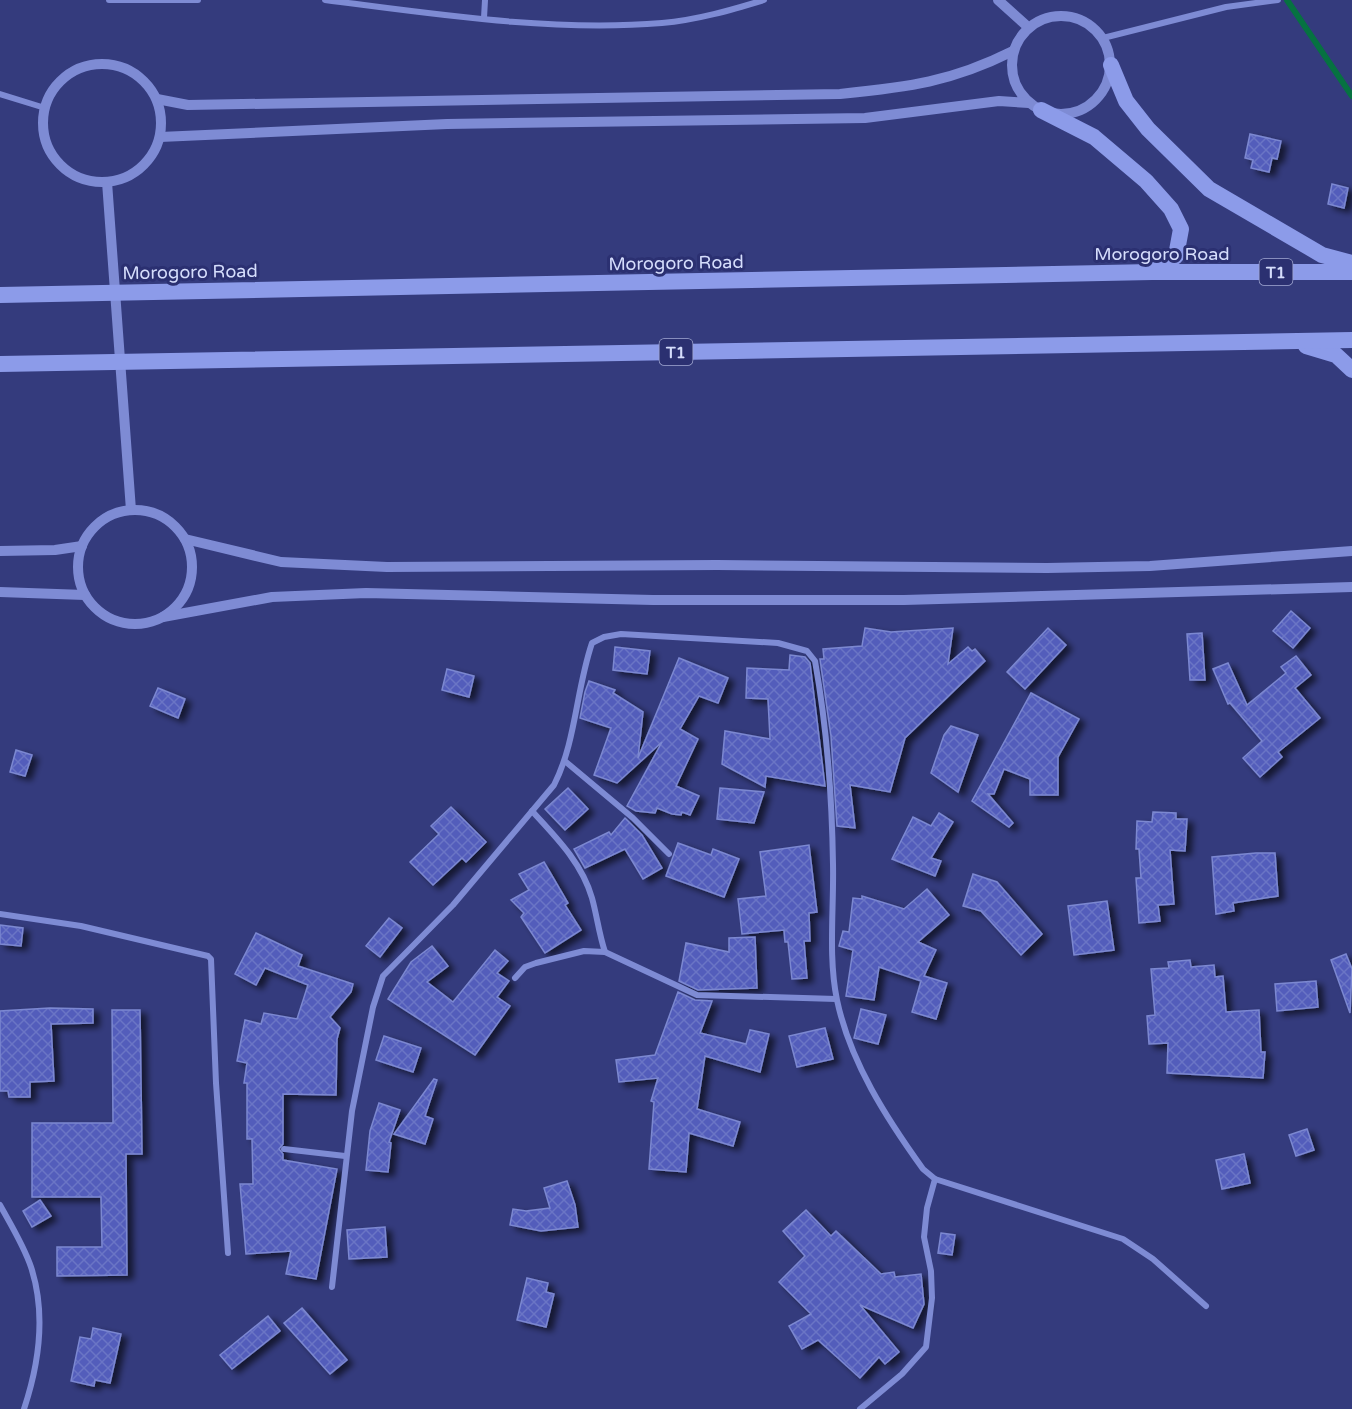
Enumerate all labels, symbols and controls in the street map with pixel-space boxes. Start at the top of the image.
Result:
street label: Morogoro Road [1094,243,1230,265]
street label: Morogoro Road [608,251,744,275]
road number: T1 [1260,259,1292,285]
street label: Morogoro Road [122,260,258,284]
road number: T1 [660,339,692,365]

